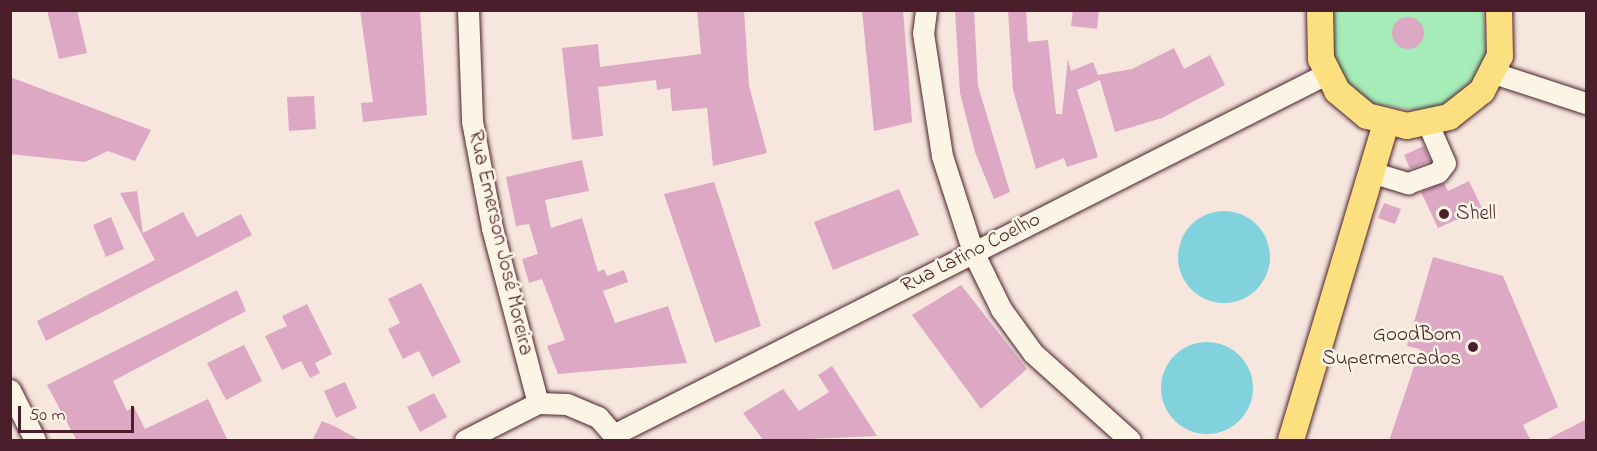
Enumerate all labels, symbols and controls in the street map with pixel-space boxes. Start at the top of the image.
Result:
street label: Rua Emerson José Moreira [462,128,538,358]
place label: Shell [1456,201,1496,227]
street label: Rua Latino Coelho [897,207,1045,299]
marker: Shell [1437,207,1451,221]
place label: GoodBom Supermercados [1322,322,1461,372]
marker: GoodBom Supermercados [1466,340,1480,354]
scale bar [21,394,136,432]
text: 50 m [29,403,66,429]

